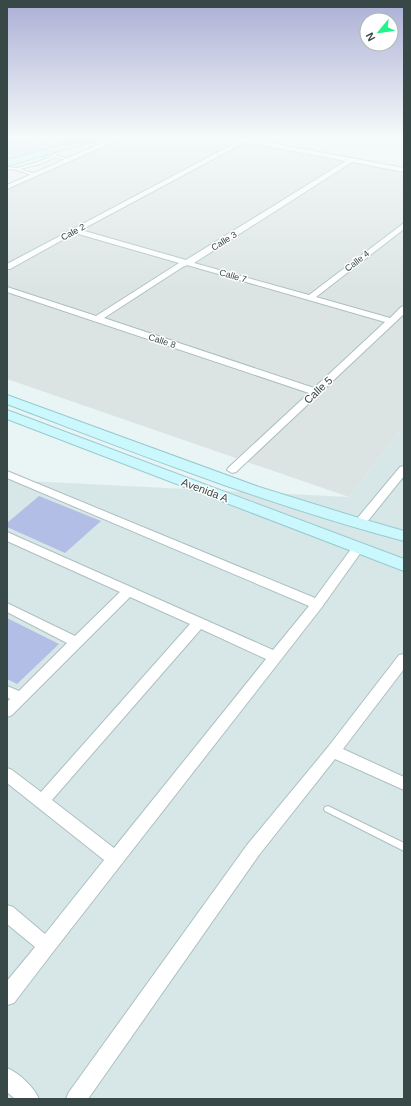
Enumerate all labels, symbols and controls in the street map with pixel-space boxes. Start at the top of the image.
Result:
north arrow [359,12,399,52]
text: N [363,30,377,43]
street label: Cale 2 [59,221,87,243]
street label: Calle 3 [209,229,239,253]
street label: Calle 4 [343,248,371,274]
street label: Calle 7 [218,267,248,285]
street label: Calle 8 [147,332,177,350]
street label: Calle 5 [301,374,335,406]
street label: Avenida A [180,476,231,505]

